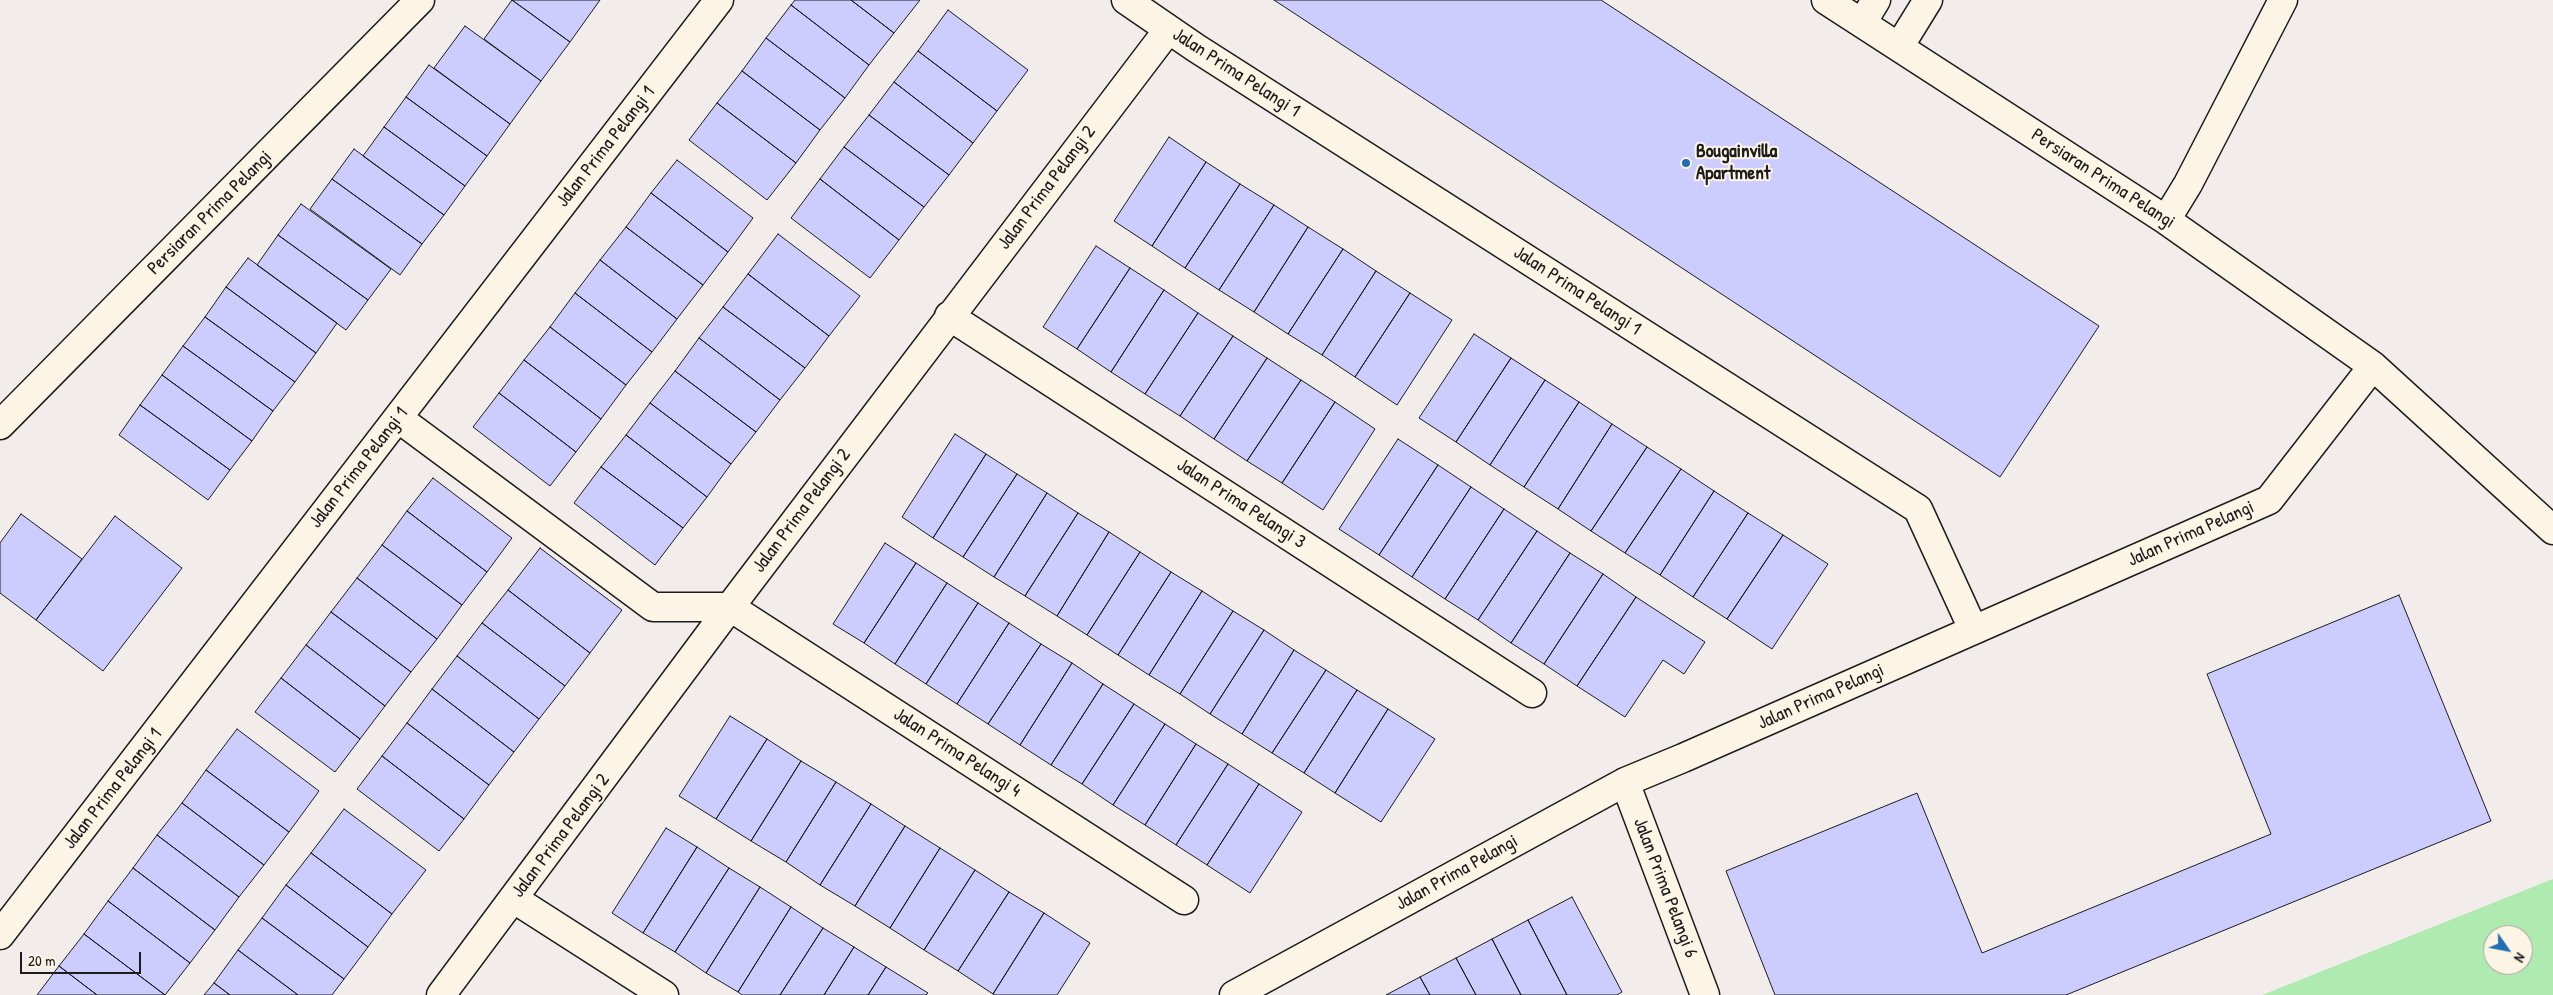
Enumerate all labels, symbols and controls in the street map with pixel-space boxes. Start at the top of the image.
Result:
street label: Jalan Prima Pelangi 1 [1168,23,1304,123]
street label: Jalan Prima Pelangi 1 [552,82,660,212]
street label: Jalan Prima Pelangi 2 [993,122,1101,254]
street label: Persiaran Prima Pelangi [2027,124,2179,234]
place label: Bougainvilla Apartment [1696,141,1777,185]
street label: Persiaran Prima Pelangi [143,146,277,280]
marker: Bougainvilla Apartment [1680,157,1692,169]
street label: Jalan Prima Pelangi 1 [1509,241,1645,341]
street label: Jalan Prima Pelangi 1 [305,403,413,533]
street label: Jalan Prima Pelangi 2 [748,445,856,577]
street label: Jalan Prima Pelangi 3 [1172,454,1310,554]
street label: Jalan Prima Pelangi [2124,496,2258,572]
street label: Jalan Prima Pelangi [1754,659,1888,735]
street label: Jalan Prima Pelangi 4 [889,703,1025,803]
street label: Jalan Prima Pelangi 1 [59,724,167,854]
street label: Jalan Prima Pelangi 2 [507,770,615,902]
street label: Jalan Prima Pelangi 6 [1628,815,1702,961]
street label: Jalan Prima Pelangi [1392,830,1522,916]
north arrow [2483,925,2533,975]
scale bar [22,942,144,974]
text: 20 m [28,950,55,971]
text: N [2510,950,2530,966]

